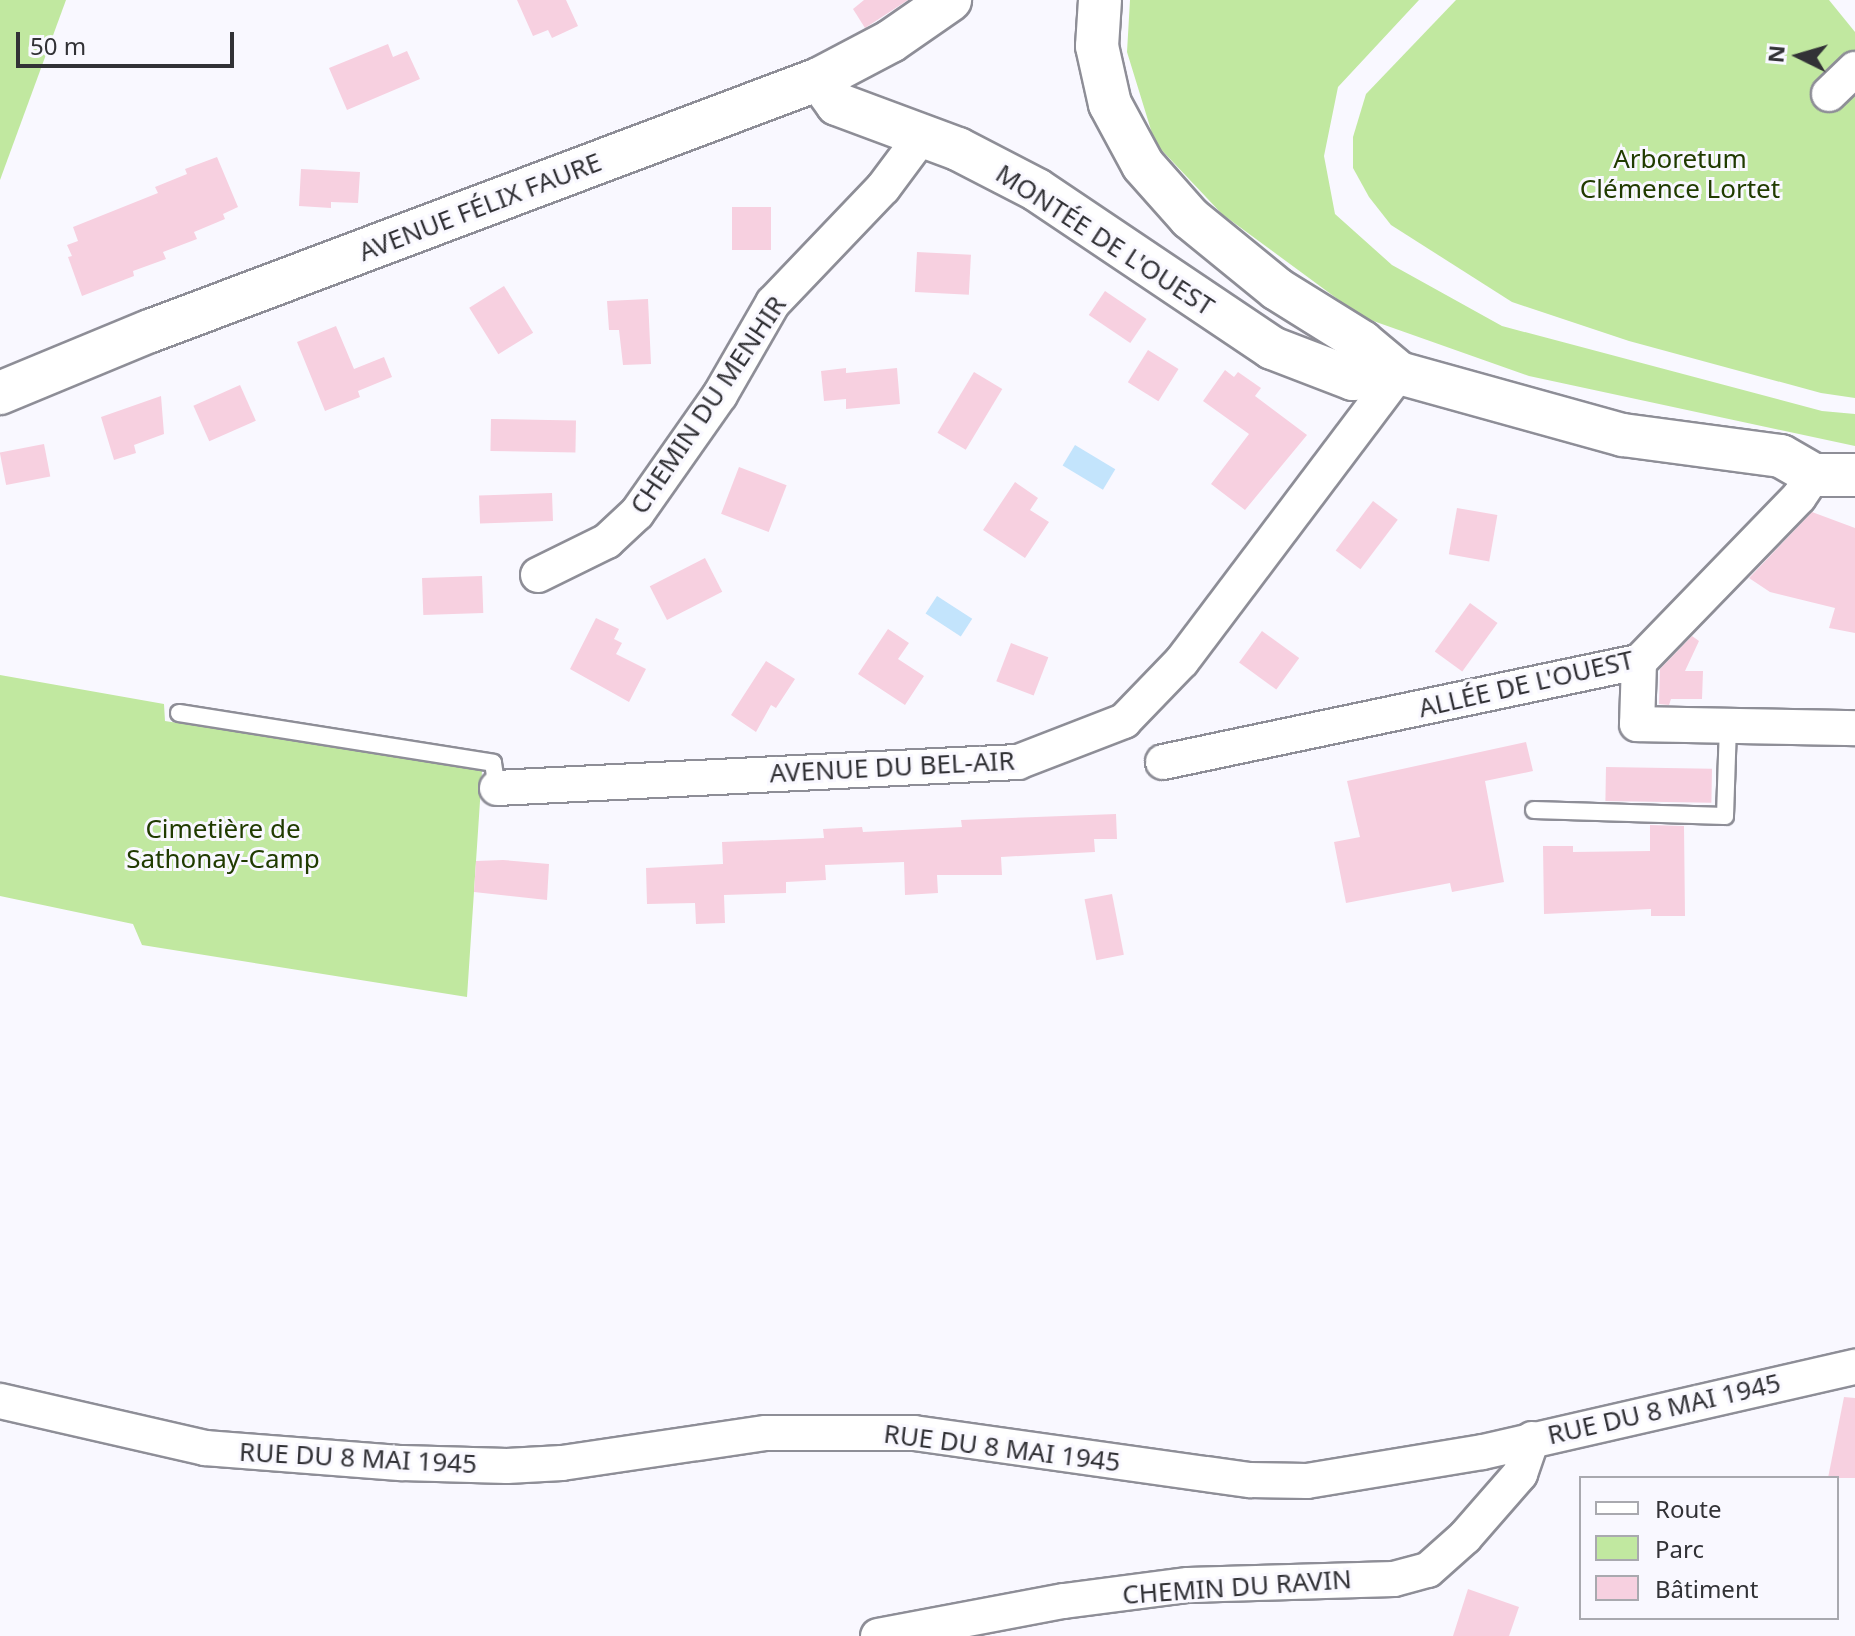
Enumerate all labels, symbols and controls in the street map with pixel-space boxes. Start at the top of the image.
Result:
scale bar [20,16,238,66]
north arrow [1759,16,1839,96]
text: 50 m [30,29,86,62]
text: N [1759,44,1791,64]
park label: Arboretum Clémence Lortet [1580,143,1780,204]
street label: AVENUE FÉLIX FAURE [354,146,606,268]
street label: MONTÉE DE L'OUEST [990,158,1220,322]
street label: CHEMIN DU MENHIR [624,290,792,520]
street label: ALLÉE DE L'OUEST [1415,644,1637,724]
street label: AVENUE DU BEL-AIR [769,745,1015,789]
park label: Cimetière de Sathonay-Camp [126,813,320,874]
street label: RUE DU 8 MAI 1945 [1545,1367,1783,1451]
street label: RUE DU 8 MAI 1945 [882,1418,1122,1478]
street label: RUE DU 8 MAI 1945 [238,1436,478,1480]
legend [1579,1476,1839,1620]
text: Route [1655,1492,1721,1525]
text: Parc [1655,1532,1704,1565]
street label: CHEMIN DU RAVIN [1121,1563,1353,1611]
text: Bâtiment [1655,1572,1758,1605]

